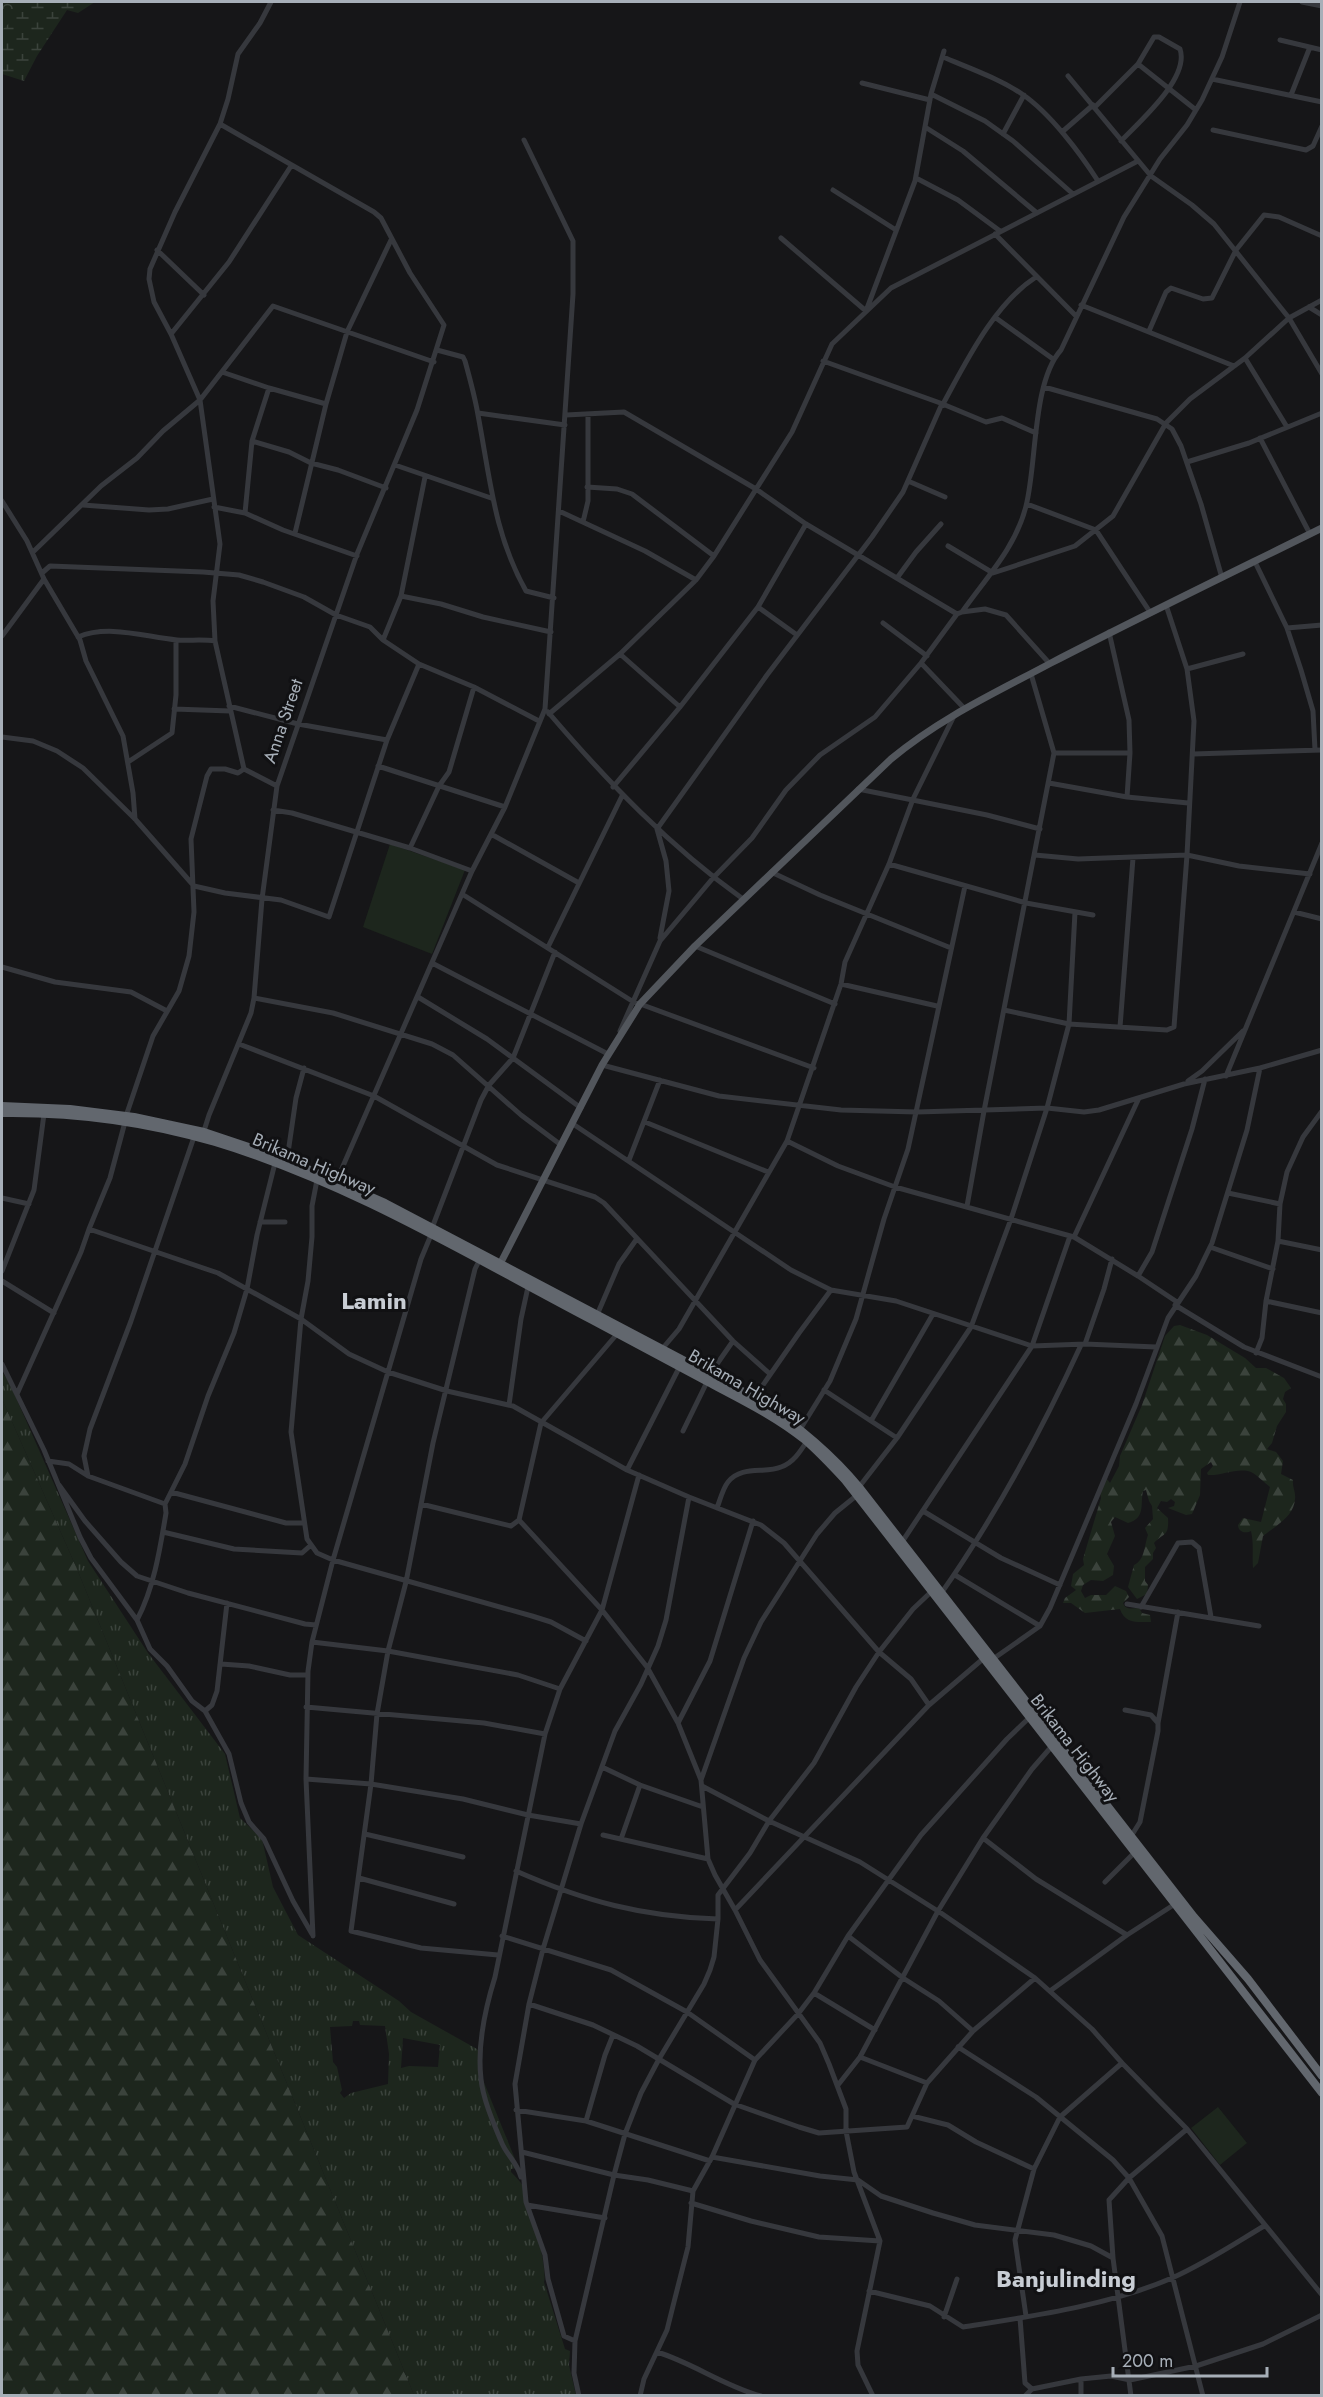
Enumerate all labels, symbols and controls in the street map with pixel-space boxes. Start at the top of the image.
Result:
street label: Anna Street [256,675,310,767]
street label: Brikama Highway [248,1126,380,1202]
district label: Lamin [341,1283,407,1318]
street label: Brikama Highway [684,1343,810,1431]
street label: Brikama Highway [1024,1688,1126,1808]
district label: Banjulinding [996,2261,1136,2296]
scale bar [1113,2340,1268,2378]
text: 200 m [1122,2348,1173,2374]

